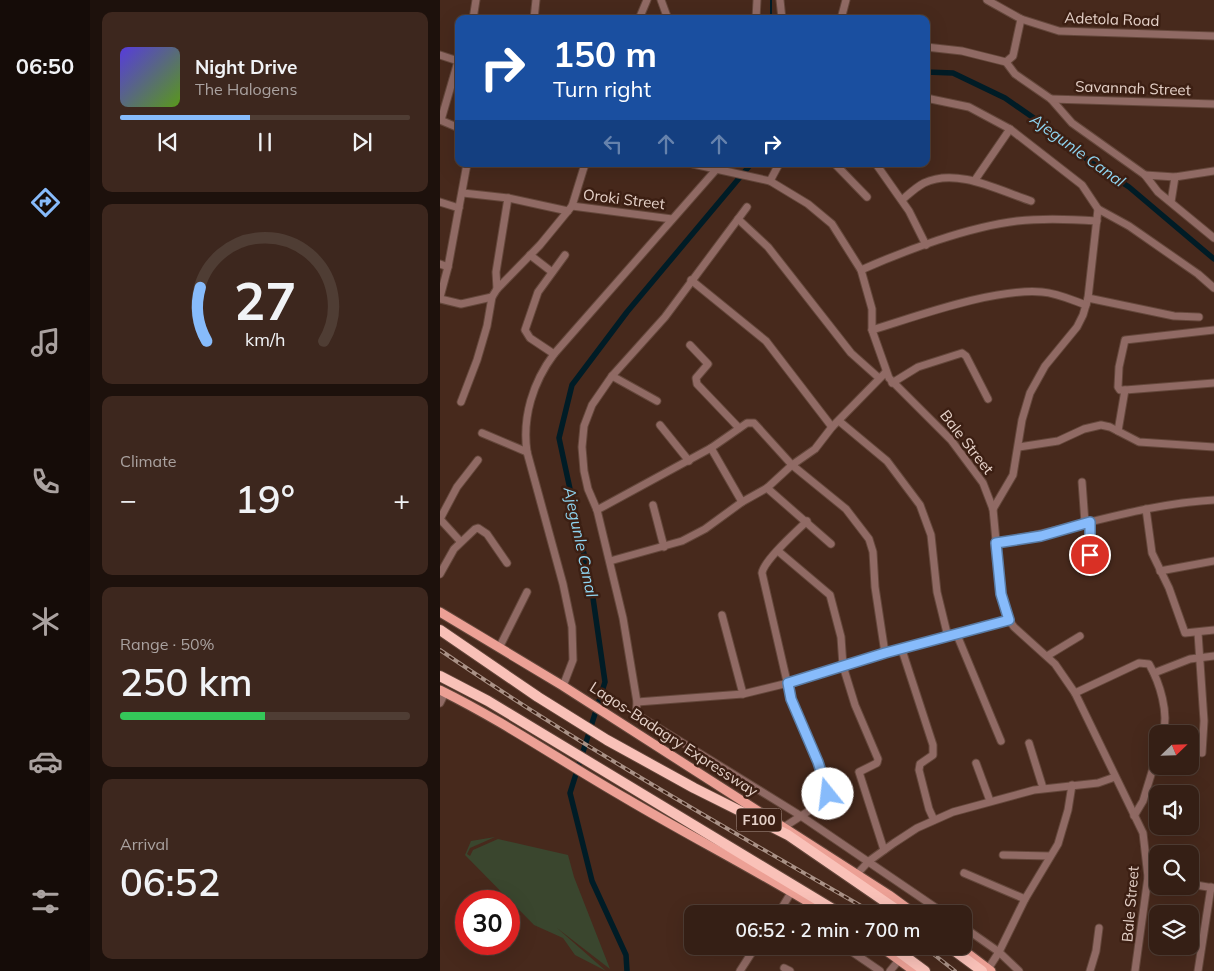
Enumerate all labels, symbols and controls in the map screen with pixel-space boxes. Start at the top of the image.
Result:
street label: Adetola Road [1064,8,1160,30]
text: 150 m [553,32,657,76]
icon: right [470,35,535,100]
text: 06:50 [16,52,74,80]
text: Night Drive [195,55,297,79]
text: Turn right [553,75,651,103]
street label: Savannah Street [1075,76,1191,100]
text: The Halogens [195,79,297,99]
water label: Ajegunle Canal [1026,108,1129,191]
icon: previous [154,128,182,156]
icon: pause [251,128,279,156]
icon: next [348,128,376,156]
icon: left [599,130,627,158]
icon: ahead [652,130,680,158]
icon: ahead [705,130,733,158]
icon: right [758,130,786,158]
icon: directions [28,185,63,220]
street label: Oroki Street [582,185,666,213]
text: 27 [234,268,296,333]
icon: music [28,325,63,360]
text: km/h [245,328,285,350]
street label: Bale Street [936,406,998,478]
text: Climate [120,451,176,471]
icon: phone [28,464,63,499]
text: 19° [235,475,295,523]
text: − [120,482,137,517]
text: + [393,482,410,517]
water label: Ajegunle Canal [559,484,602,599]
pin [1069,534,1111,576]
icon: arrive [1076,541,1104,569]
icon: climate [28,604,63,639]
text: Range · 50% [120,634,215,654]
text: 250 km [120,658,253,706]
street label: Lagos-Badagry Expressway [586,678,762,801]
north arrow [1149,725,1199,775]
map controls [1149,725,1199,955]
icon: car [28,744,63,779]
position arrow [801,767,853,819]
button: sound [1149,785,1199,835]
road number: F100 [736,808,782,832]
text: Arrival [120,834,169,854]
button: search [1149,845,1199,895]
text: 06:52 [120,858,220,906]
street label: Bale Street [1117,865,1143,943]
icon: filters [28,884,63,919]
speed limit sign: 30 [455,890,520,955]
button: layers [1149,905,1199,955]
text: 06:52 · 2 min · 700 m [735,918,921,942]

